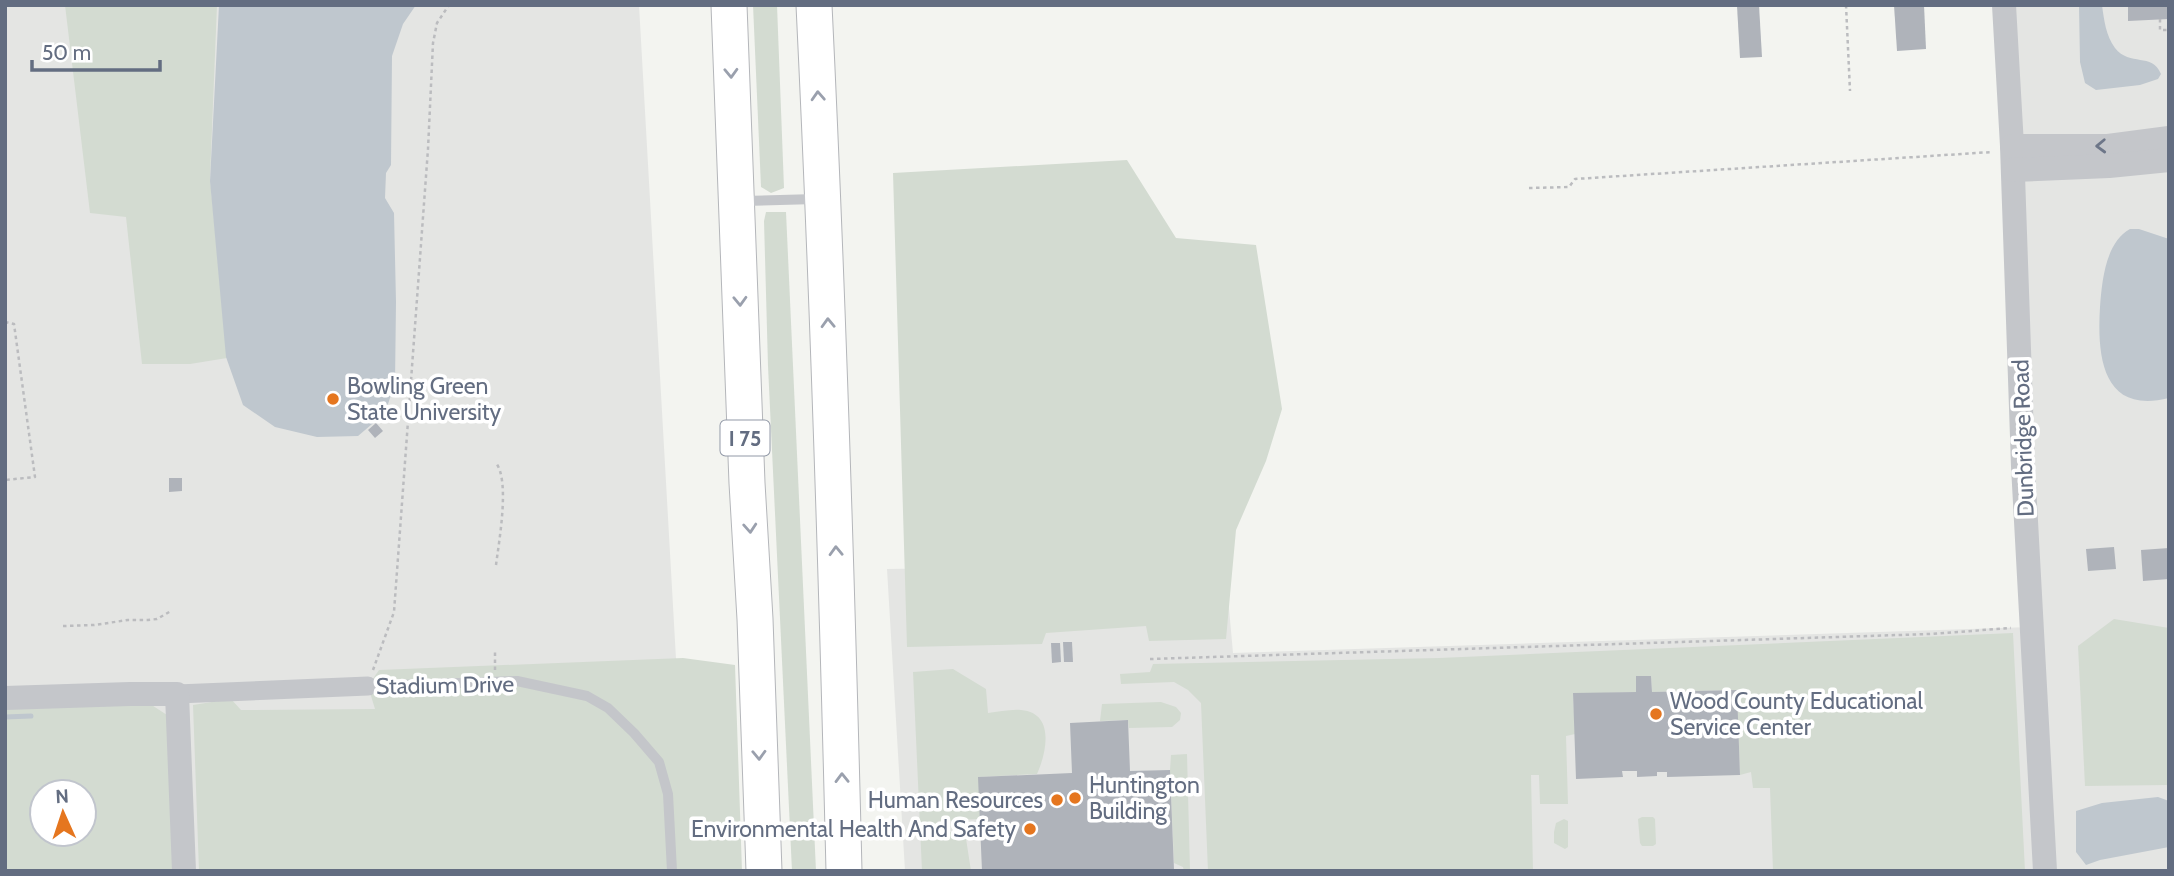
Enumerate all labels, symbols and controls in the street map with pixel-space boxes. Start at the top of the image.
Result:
scale bar [32,28,159,72]
text: 50 m [42,40,91,65]
one-way arrow [724,68,739,79]
one-way arrow [811,90,826,101]
one-way arrow [2095,138,2106,153]
one-way arrow [733,296,748,307]
one-way arrow [820,318,835,329]
street label: Dunbridge Road [2006,359,2040,517]
place label: Bowling Green State University [347,372,502,426]
marker: Bowling Green State University [325,391,341,407]
road number: I 75 [720,420,770,456]
one-way arrow [742,523,757,534]
one-way arrow [828,545,843,556]
street label: Stadium Drive [376,670,515,700]
place label: Wood County Educational Service Center [1670,687,1923,741]
marker: Wood County Educational Service Center [1648,706,1664,722]
one-way arrow [752,750,767,761]
place label: Huntington Building [1089,771,1200,825]
one-way arrow [834,772,850,783]
north arrow [28,778,98,848]
text: N [55,785,69,808]
place label: Human Resources [868,786,1043,814]
marker: Huntington Building [1067,790,1083,806]
marker: Human Resources [1049,792,1065,808]
place label: Environmental Health And Safety [691,815,1016,843]
marker: Environmental Health And Safety [1022,821,1038,837]

